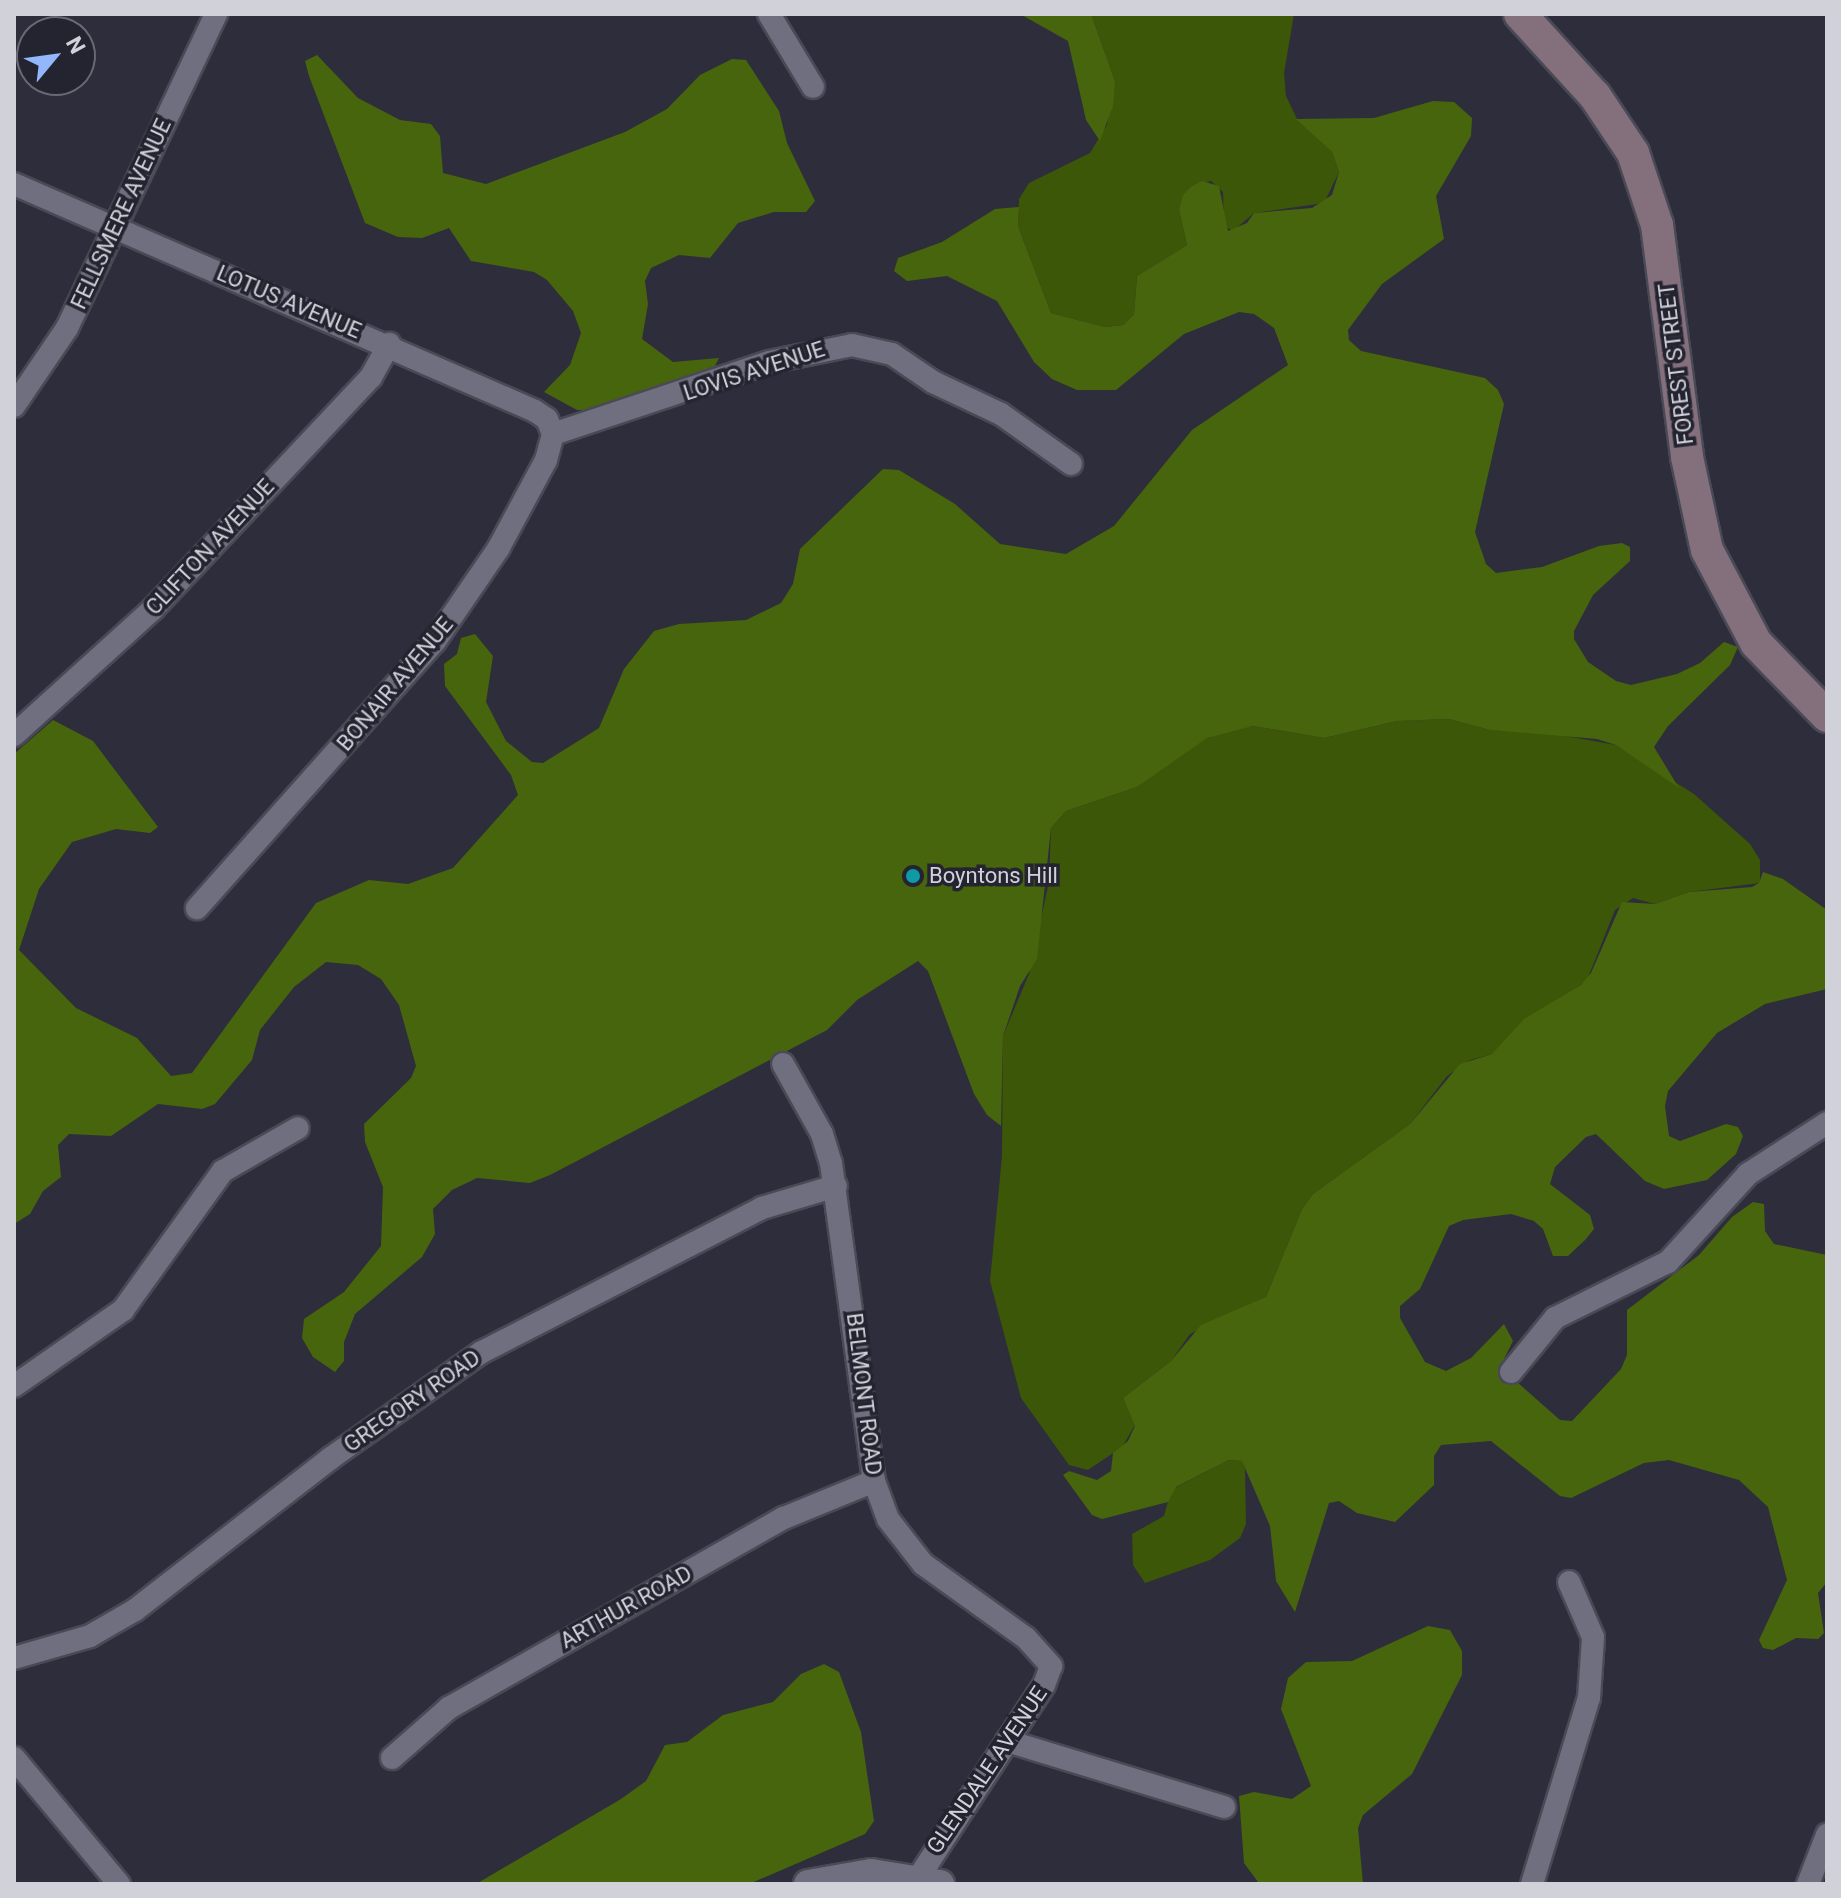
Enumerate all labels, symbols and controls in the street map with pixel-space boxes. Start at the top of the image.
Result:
north arrow [16,16,96,96]
text: N [61,32,90,58]
street label: FELLSMERE AVENUE [65,115,177,313]
street label: LOTUS AVENUE [213,260,365,344]
street label: FOREST STREET [1653,281,1699,447]
street label: LOVIS AVENUE [680,336,828,406]
street label: CLIFTON AVENUE [140,474,280,620]
street label: BONAIR AVENUE [331,612,459,756]
place label: Boyntons Hill [929,863,1058,889]
marker: Boyntons Hill [904,867,922,885]
street label: BELMONT ROAD [841,1311,887,1477]
street label: GREGORY ROAD [339,1344,485,1458]
street label: ARTHUR ROAD [556,1560,696,1654]
street label: GLENDALE AVENUE [921,1681,1053,1859]

